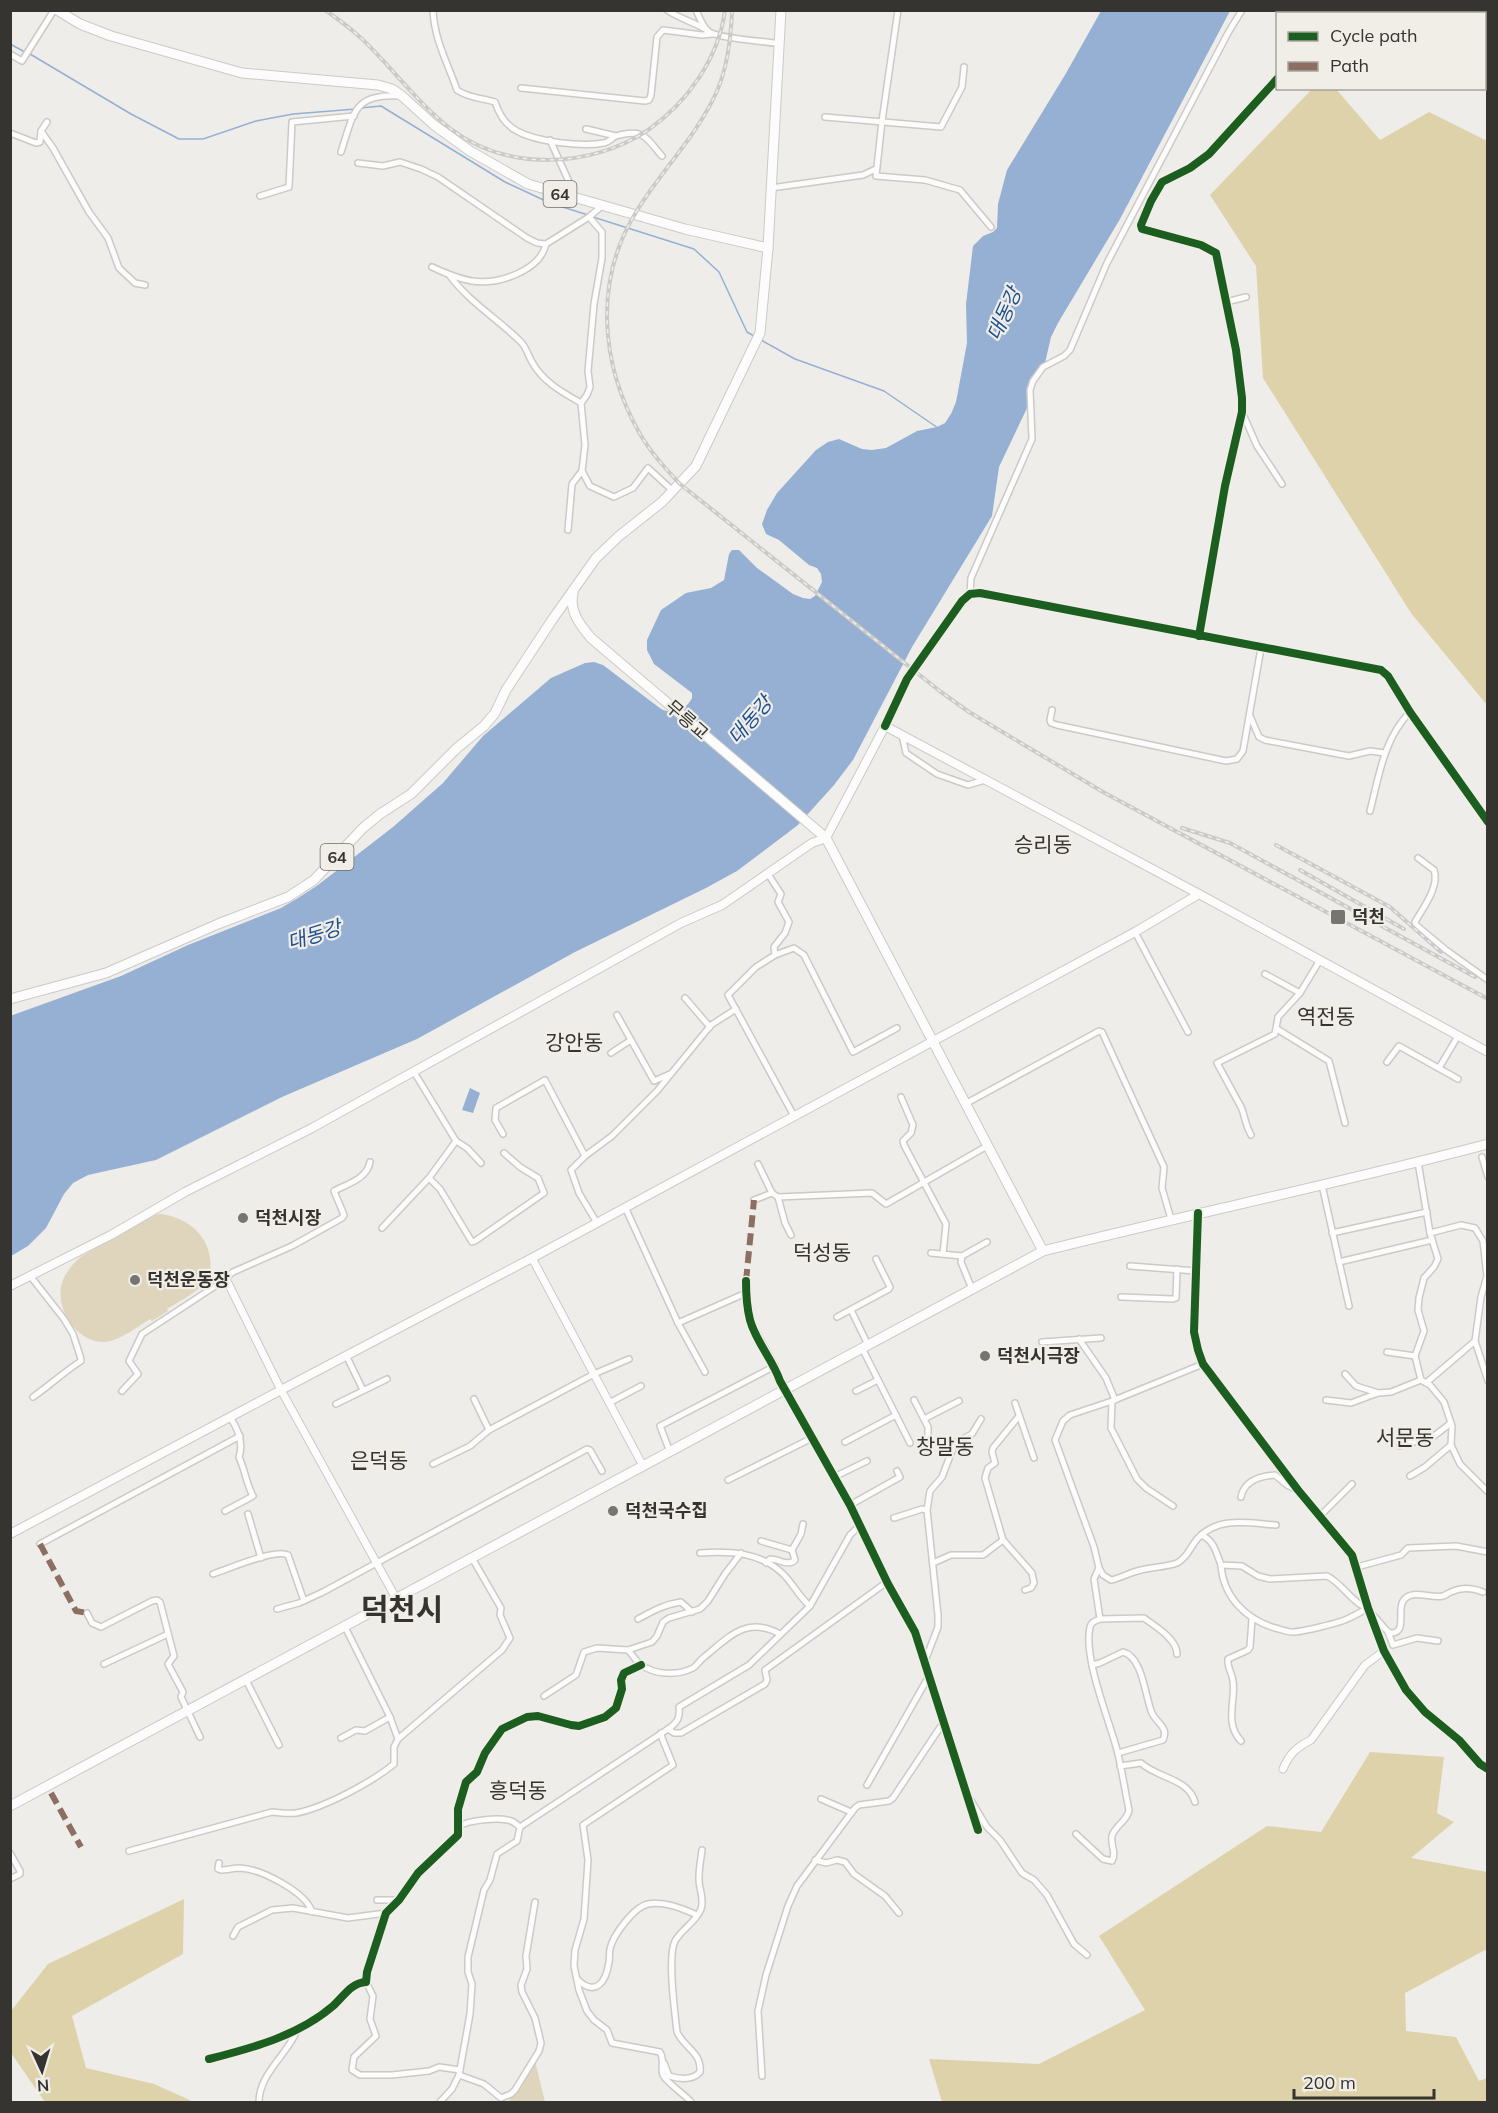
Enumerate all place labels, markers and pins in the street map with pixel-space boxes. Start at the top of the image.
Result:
place label: 덕천 [1352,905,1385,928]
marker: 덕천 [1329,908,1347,926]
place label: 덕천시장 [255,1206,322,1229]
marker: 덕천시장 [236,1211,250,1225]
place label: 덕천운동장 [147,1268,230,1291]
marker: 덕천운동장 [128,1273,142,1287]
place label: 덕천시극장 [997,1344,1080,1367]
marker: 덕천시극장 [978,1349,992,1363]
place label: 덕천국수집 [625,1499,708,1522]
marker: 덕천국수집 [606,1504,620,1518]

